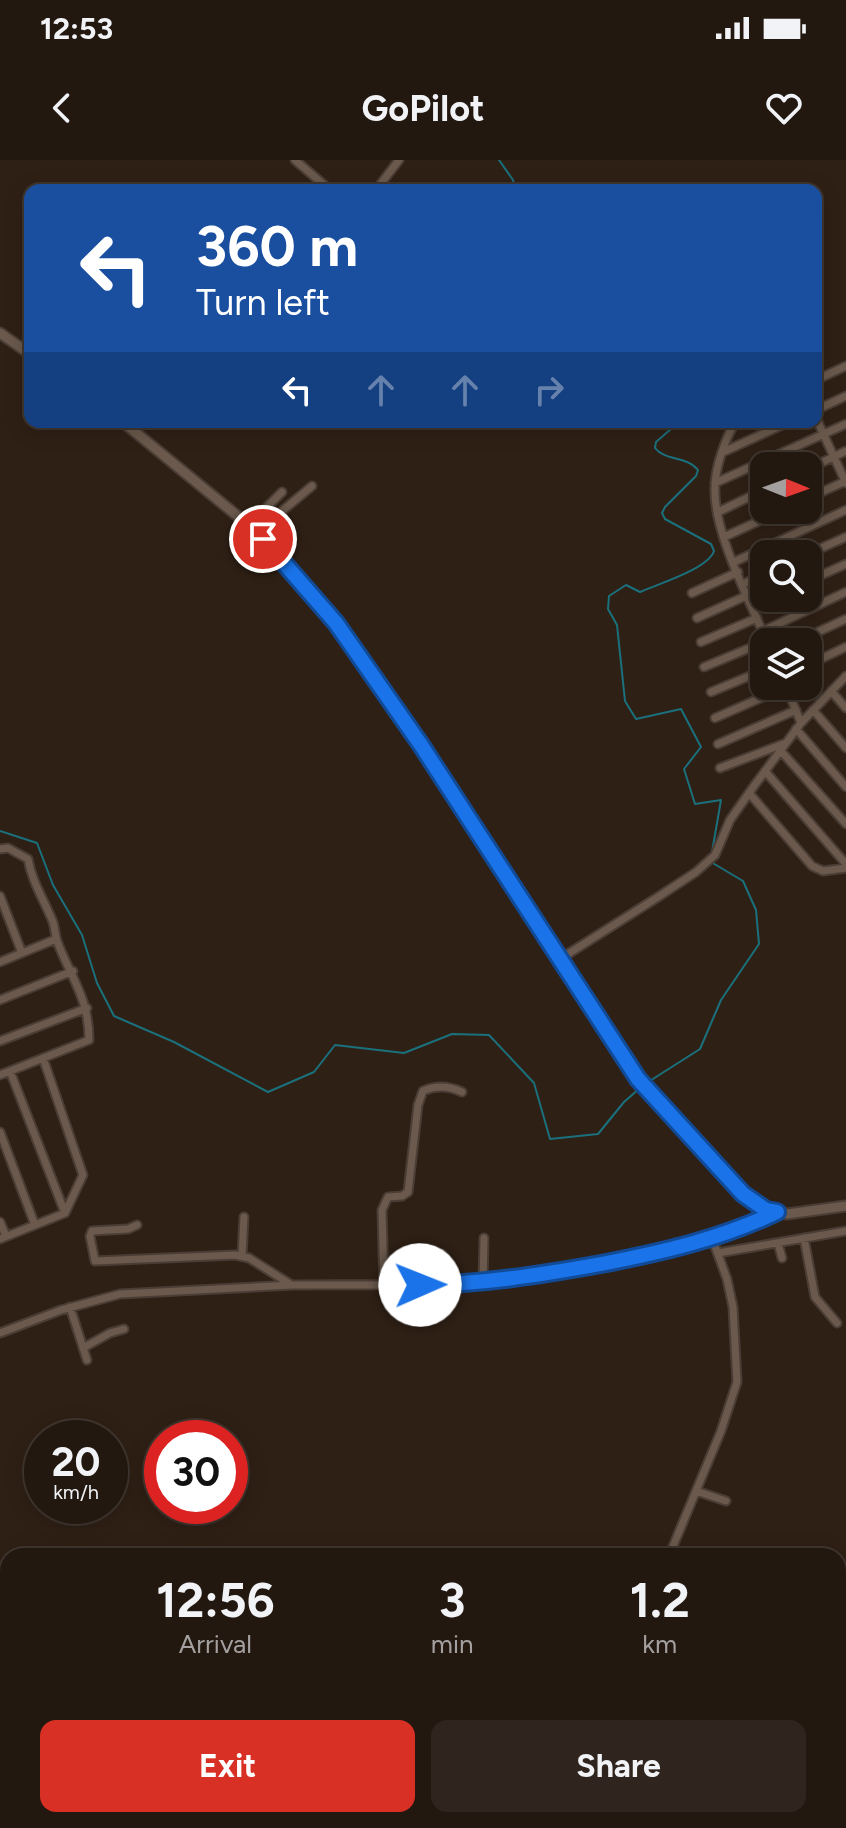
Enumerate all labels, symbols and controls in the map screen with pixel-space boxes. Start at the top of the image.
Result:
text: 12:53 [40,10,113,47]
icon: back [40,86,84,130]
icon: heart [762,86,806,130]
text: GoPilot [361,87,485,130]
text: 360 m [196,213,358,280]
icon: left [64,216,168,320]
text: Turn left [196,281,330,324]
icon: left [275,368,319,412]
icon: ahead [359,368,403,412]
icon: ahead [443,368,487,412]
icon: right [527,368,571,412]
north arrow [750,452,822,524]
map controls [750,452,822,700]
pin [229,505,297,573]
icon: arrive [241,517,285,561]
button: search [750,540,822,612]
button: layers [750,628,822,700]
position arrow [378,1243,462,1327]
speed limit sign: 30 [144,1420,248,1524]
text: 20 [51,1438,101,1486]
text: km/h [53,1480,99,1504]
text: 12:56 [156,1571,275,1629]
text: 3 [439,1571,465,1629]
text: 1.2 [630,1571,690,1629]
text: Arrival [179,1628,252,1660]
text: min [431,1628,473,1660]
text: km [642,1628,677,1660]
button: Exit [40,1720,415,1812]
button: Share [431,1720,806,1812]

